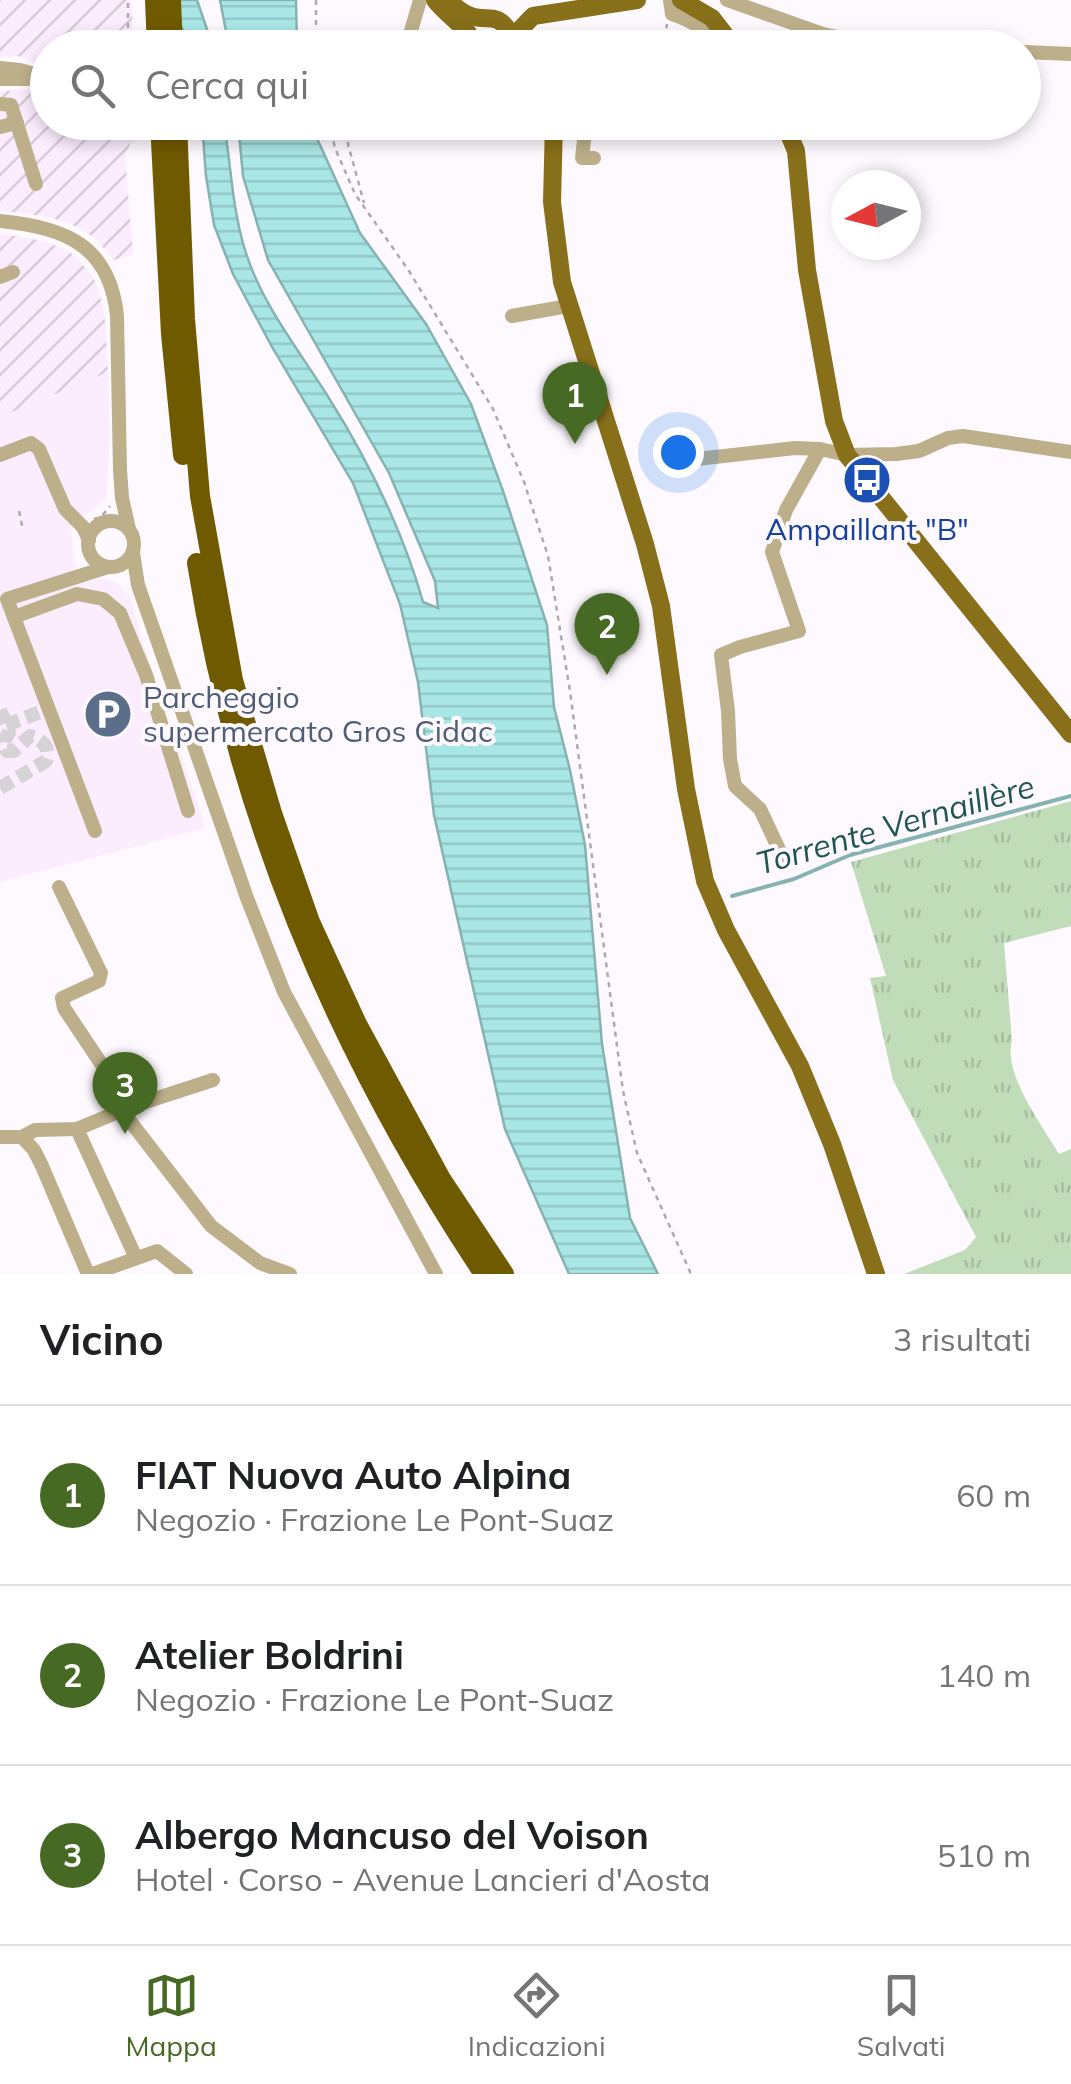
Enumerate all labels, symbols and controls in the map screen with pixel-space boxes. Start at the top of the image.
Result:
search box [30,30,1041,140]
icon: search [65,58,120,113]
text: Cerca qui [145,61,309,109]
north arrow [831,170,921,260]
pin: 1 [542,362,608,444]
your location [653,427,704,478]
bus stop icon: Ampaillant "B" [841,454,893,506]
place label: Ampaillant "B" [765,510,969,548]
pin: 2 [574,592,640,675]
place label: Parcheggio supermercato Gros Cidac [143,678,493,750]
parking icon: Parcheggio supermercato Gros Cidac [82,688,134,740]
water label: Torrente Vernaillère [751,765,1039,883]
pin: 3 [92,1052,158,1134]
text: Vicino [40,1313,164,1366]
text: 3 risultati [893,1319,1031,1359]
text: FIAT Nuova Auto Alpina [135,1451,571,1499]
text: 1 [63,1475,82,1515]
text: 60 m [956,1475,1031,1515]
text: Negozio · Frazione Le Pont-Suaz [135,1499,614,1539]
text: Atelier Boldrini [135,1631,404,1679]
text: 2 [63,1655,82,1695]
text: 140 m [937,1655,1031,1695]
text: Negozio · Frazione Le Pont-Suaz [135,1679,614,1719]
text: Albergo Mancuso del Voison [135,1811,649,1859]
text: 3 [63,1835,82,1875]
text: 510 m [937,1835,1031,1875]
text: Hotel · Corso - Avenue Lancieri d'Aosta [135,1859,711,1899]
tab: Mappa [126,1968,217,2063]
tab: Indicazioni [468,1968,606,2063]
tab: Salvati [857,1968,945,2063]

